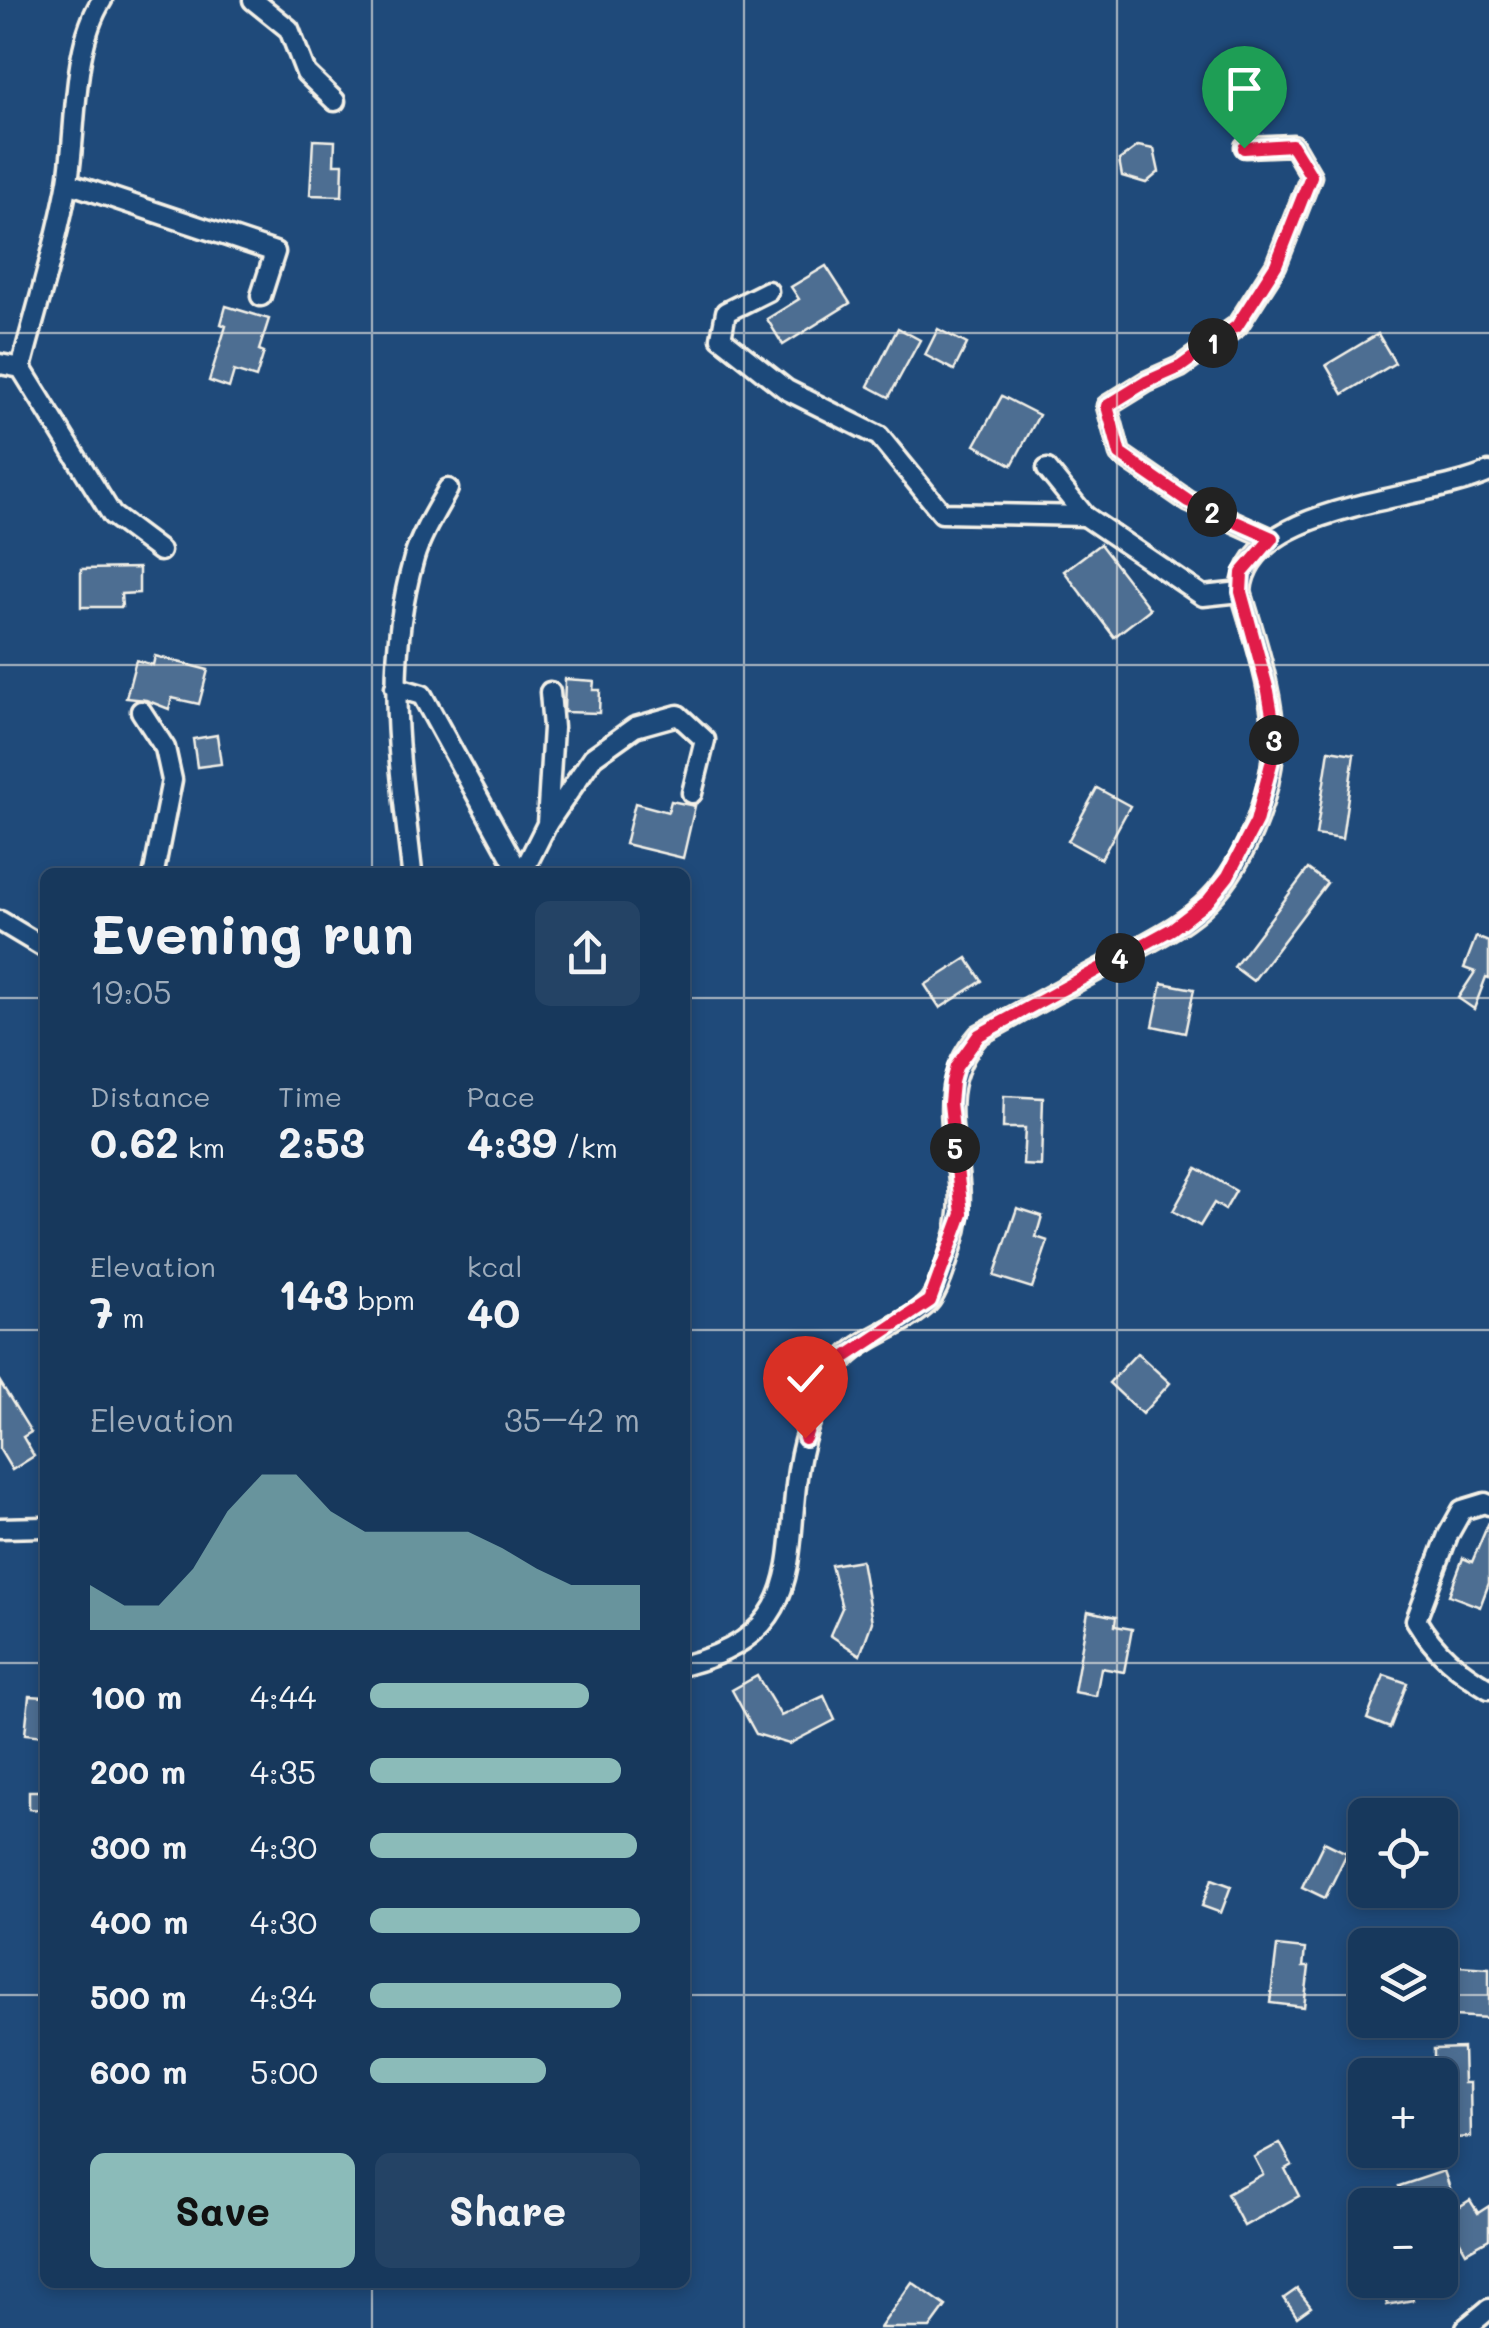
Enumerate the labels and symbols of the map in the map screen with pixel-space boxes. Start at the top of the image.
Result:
pin [1202,46,1287,149]
pin: 1 [1188,318,1238,368]
pin: 2 [1187,487,1237,537]
pin: 3 [1249,715,1299,765]
pin: 4 [1095,933,1145,983]
pin: 5 [930,1123,980,1173]
pin [763,1336,848,1439]

